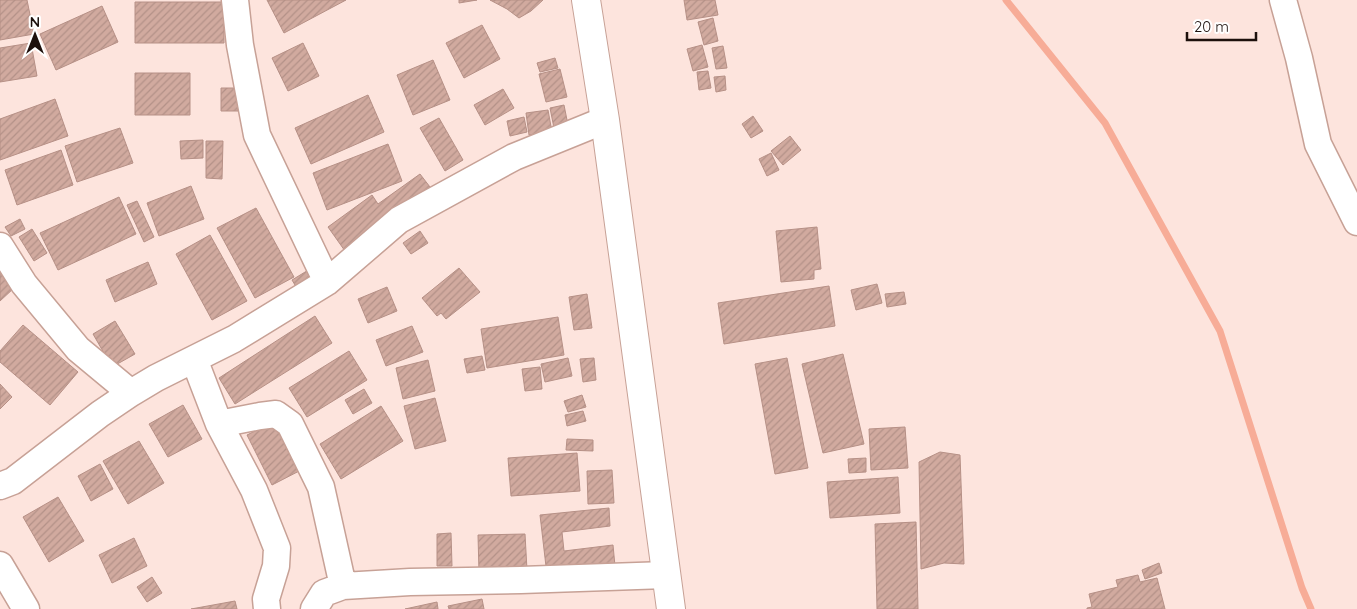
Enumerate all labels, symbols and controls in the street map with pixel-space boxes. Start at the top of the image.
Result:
north arrow [10,10,60,60]
scale bar [1187,10,1256,42]
text: N [30,13,40,31]
text: 20 m [1194,17,1229,36]

